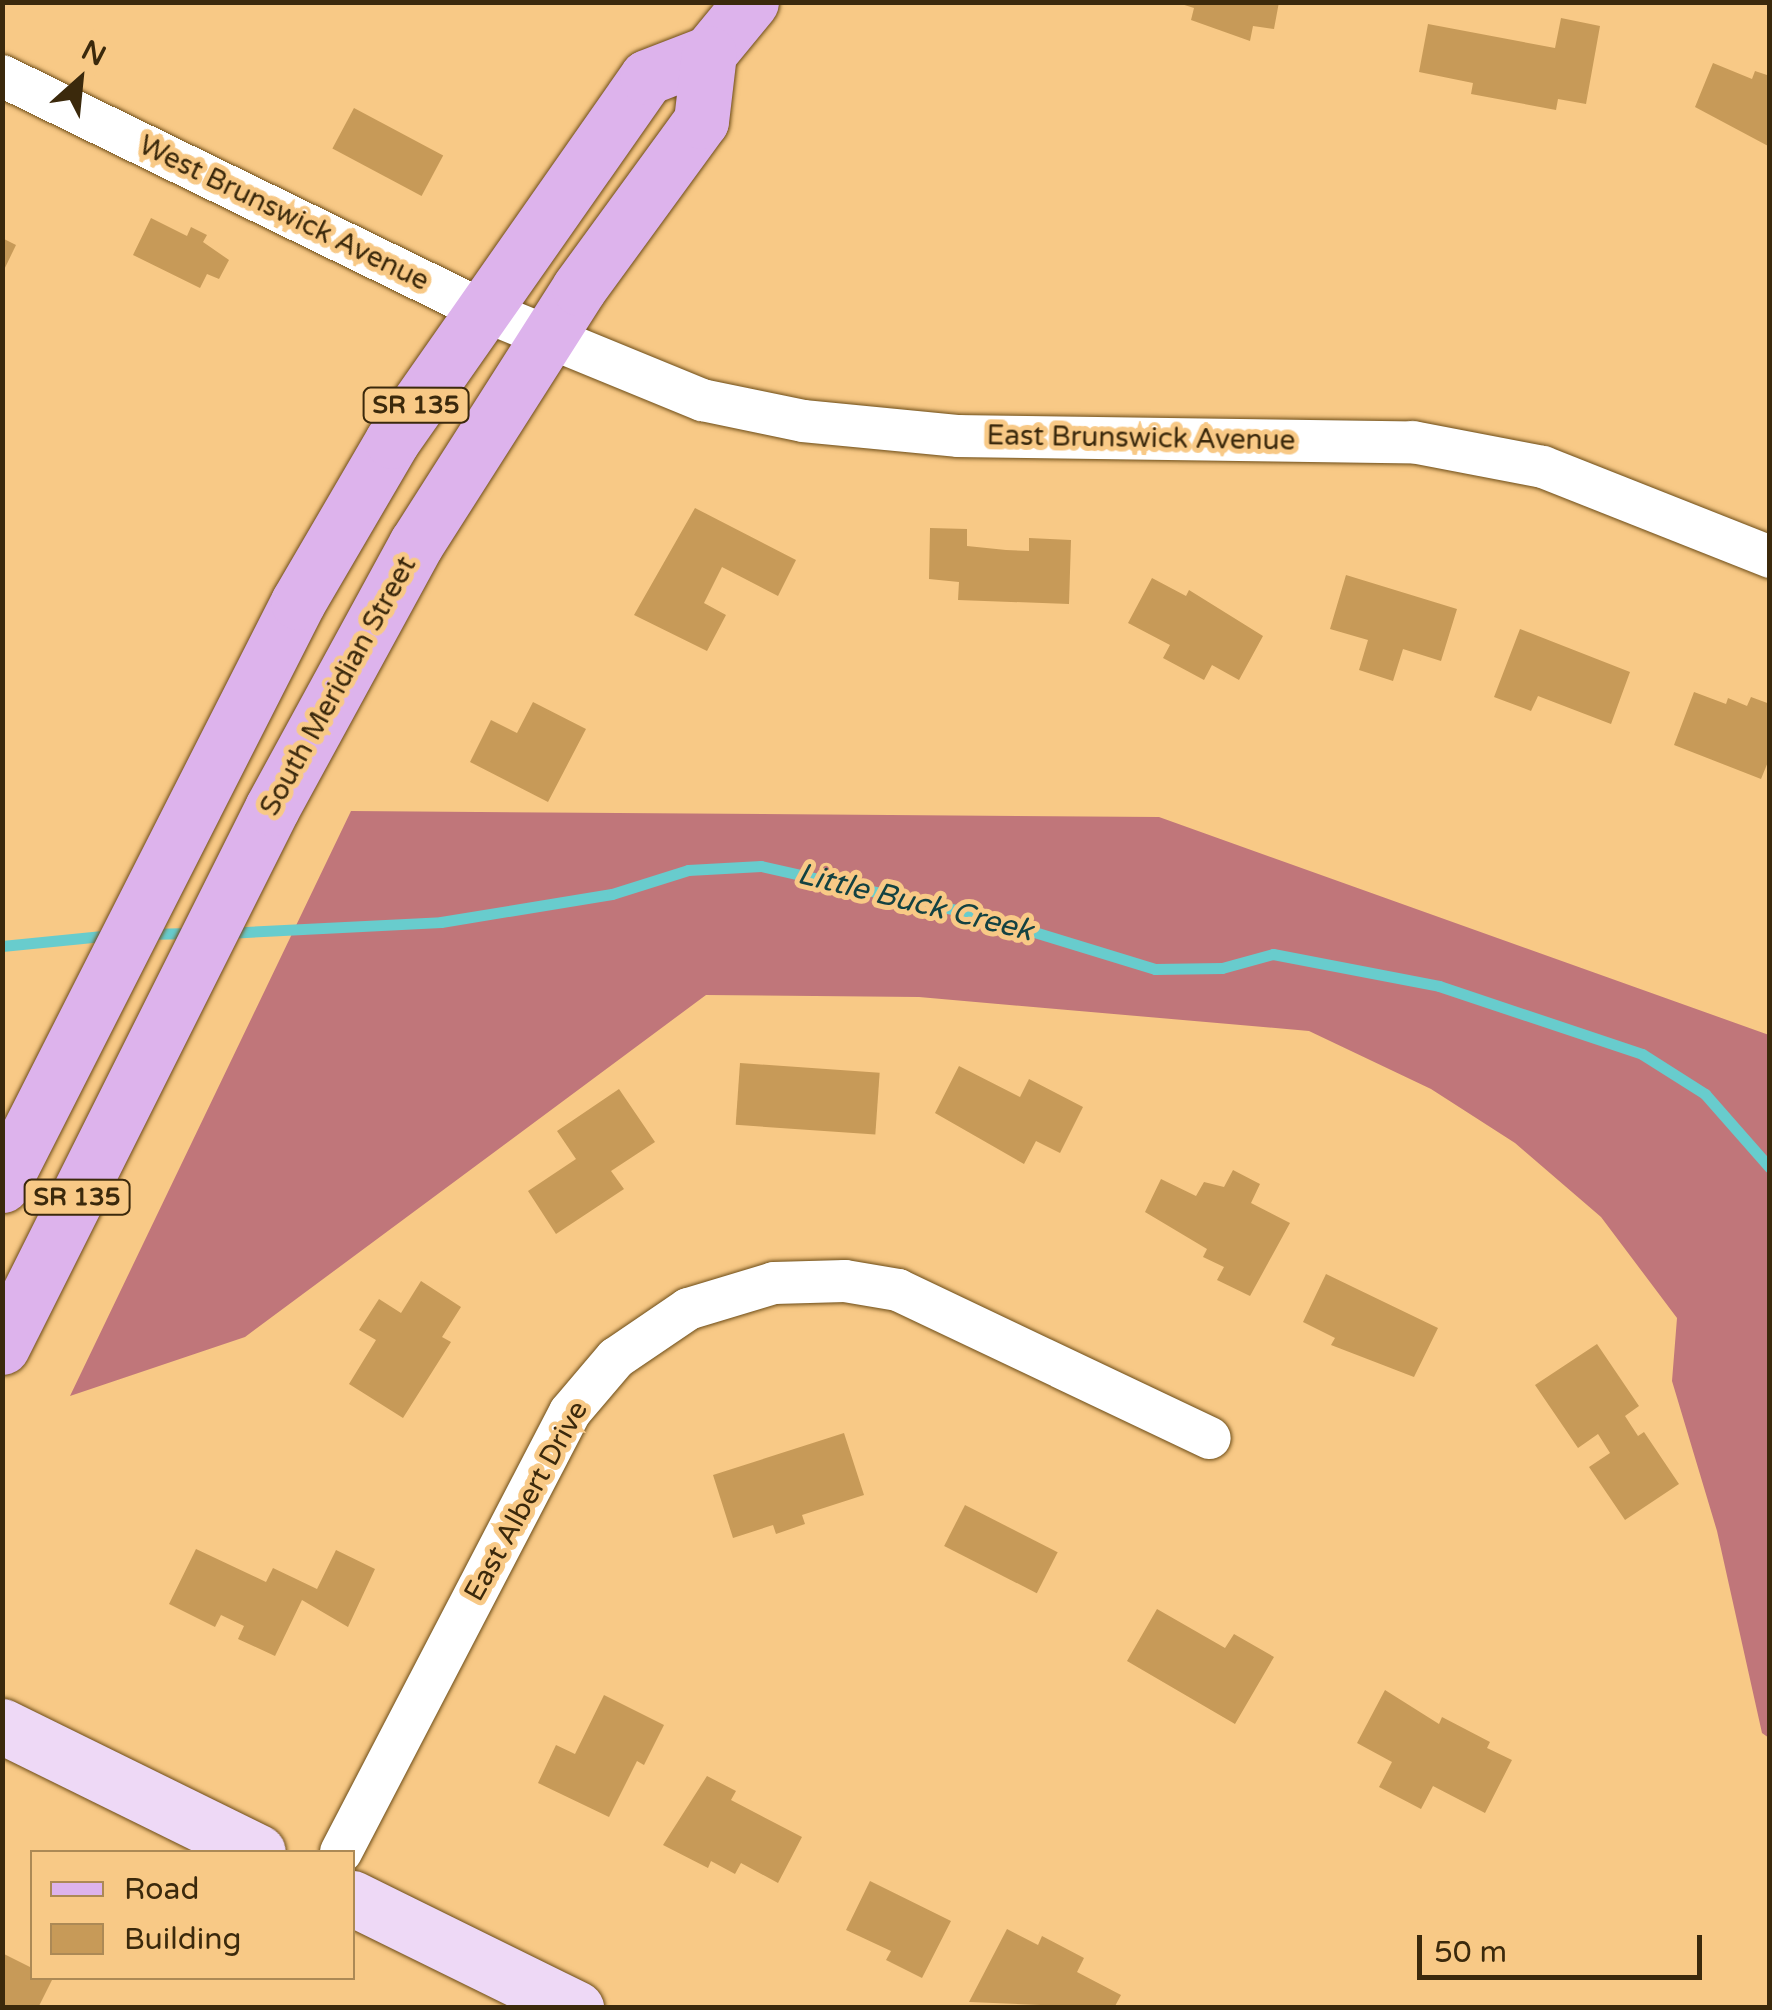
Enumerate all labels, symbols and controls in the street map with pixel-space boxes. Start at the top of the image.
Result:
north arrow [30,30,130,130]
text: N [76,33,111,74]
street label: West Brunswick Avenue [134,128,434,298]
road number: SR 135 [361,385,471,425]
street label: East Brunswick Avenue [986,419,1296,457]
street label: South Meridian Street [253,550,423,822]
water label: Little Buck Creek [794,856,1036,950]
road number: SR 135 [22,1177,132,1217]
street label: East Albert Drive [457,1395,595,1607]
legend [30,1850,355,1980]
text: Road [124,1871,199,1908]
scale bar [1422,1915,1707,1977]
text: Building [124,1921,241,1958]
text: 50 m [1434,1934,1507,1971]

